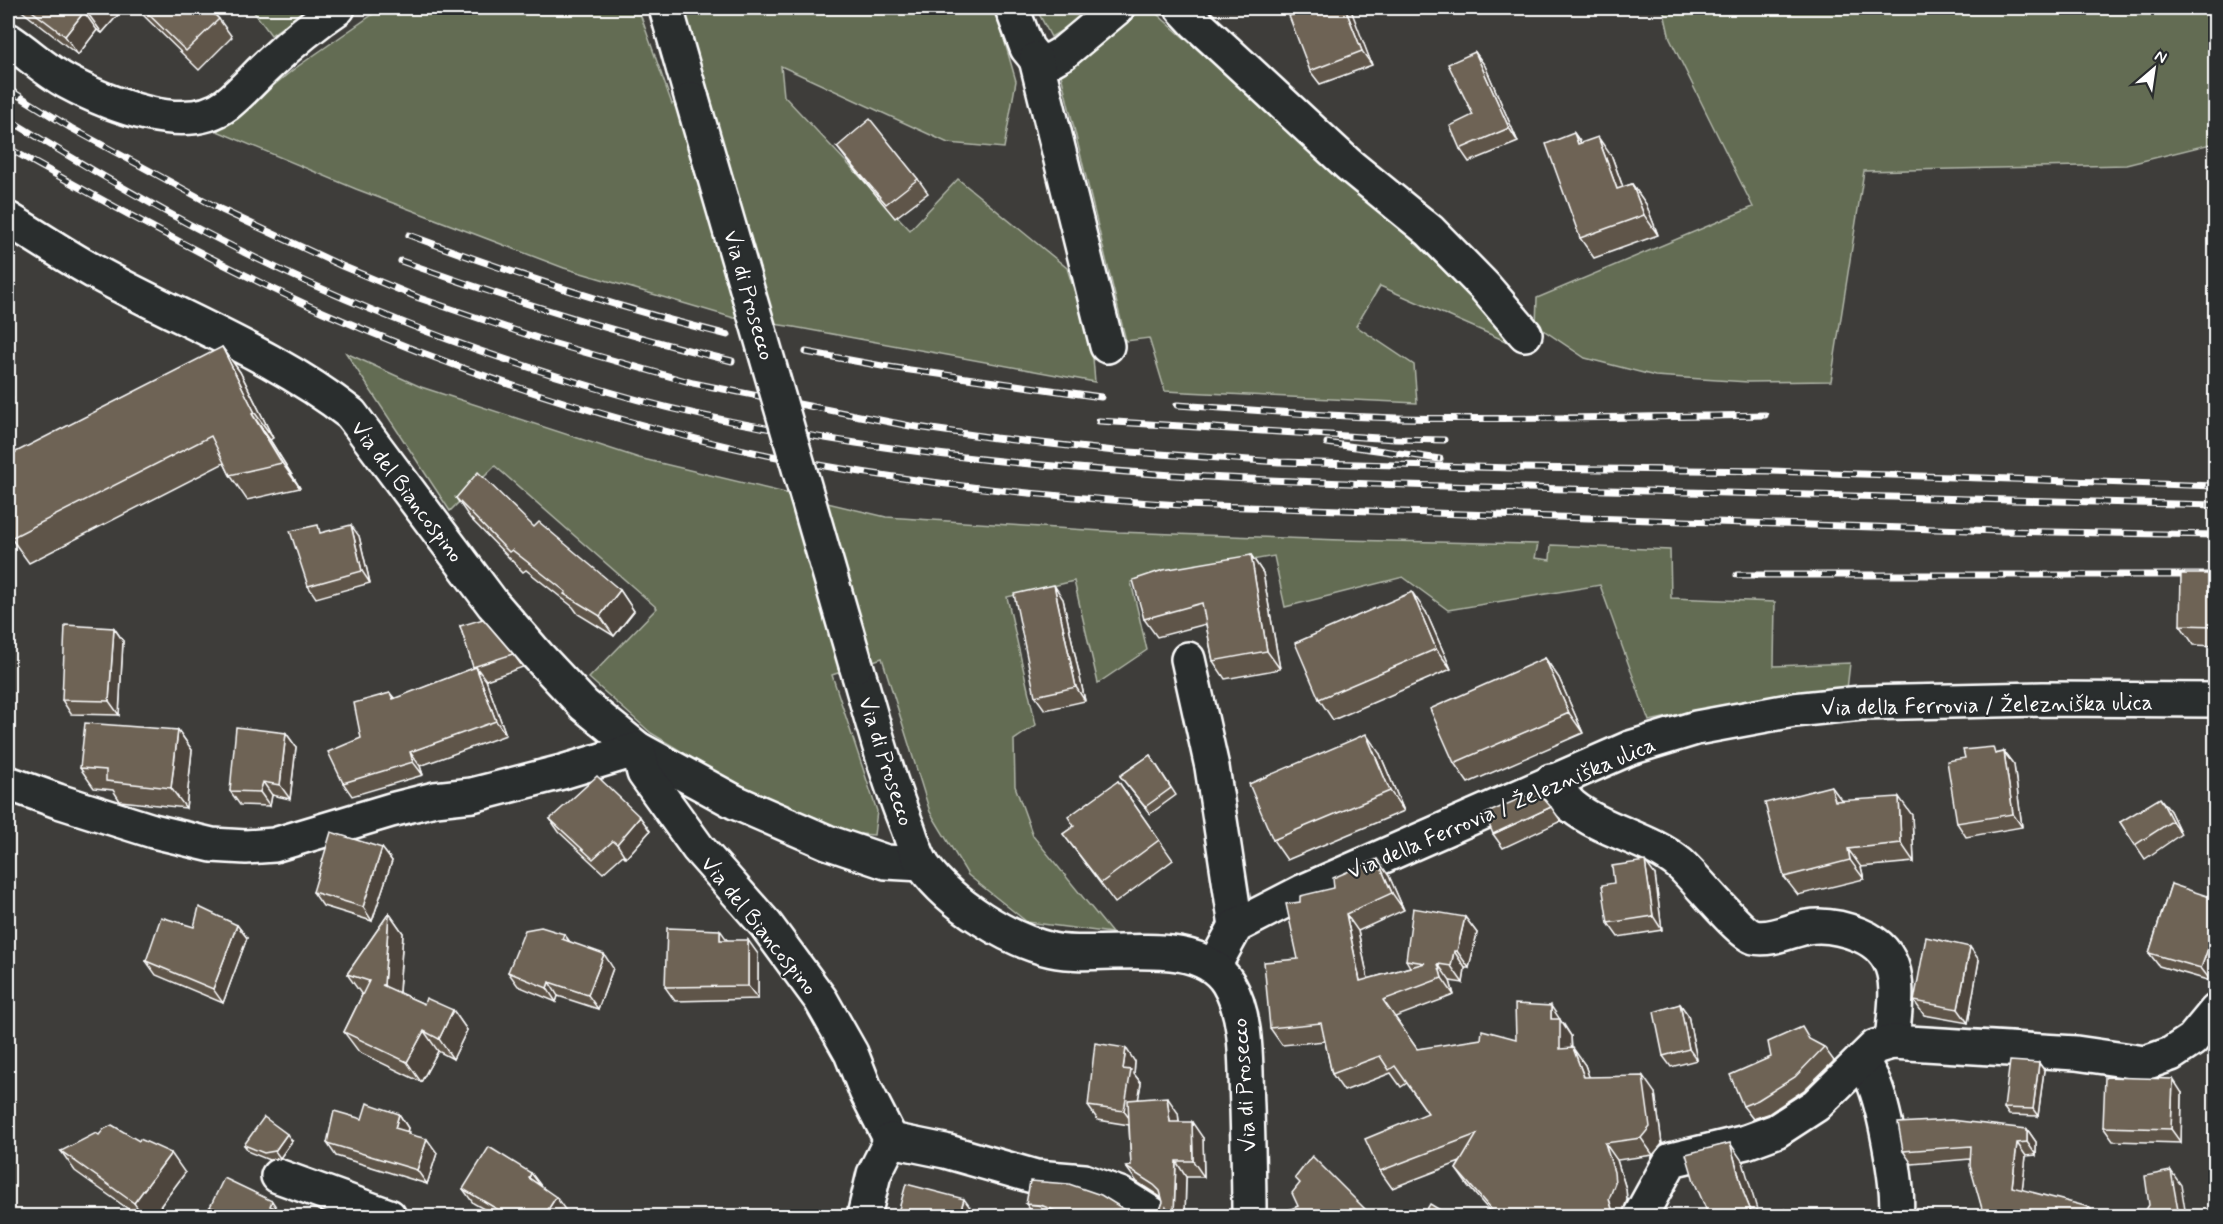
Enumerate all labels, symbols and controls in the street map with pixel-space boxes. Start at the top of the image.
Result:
north arrow [2124,39,2184,99]
text: N [2151,45,2170,69]
street label: Via di Prosecco [716,227,780,364]
street label: Via del Biancospino [344,416,469,569]
street label: Via della Ferrovia / Železniška ulica [1821,689,2153,723]
street label: Via di Prosecco [851,694,919,830]
street label: Via della Ferrovia / Železniška ulica [1344,731,1660,887]
street label: Via del Biancospino [694,851,823,1001]
street label: Via di Prosecco [1226,1017,1264,1153]

